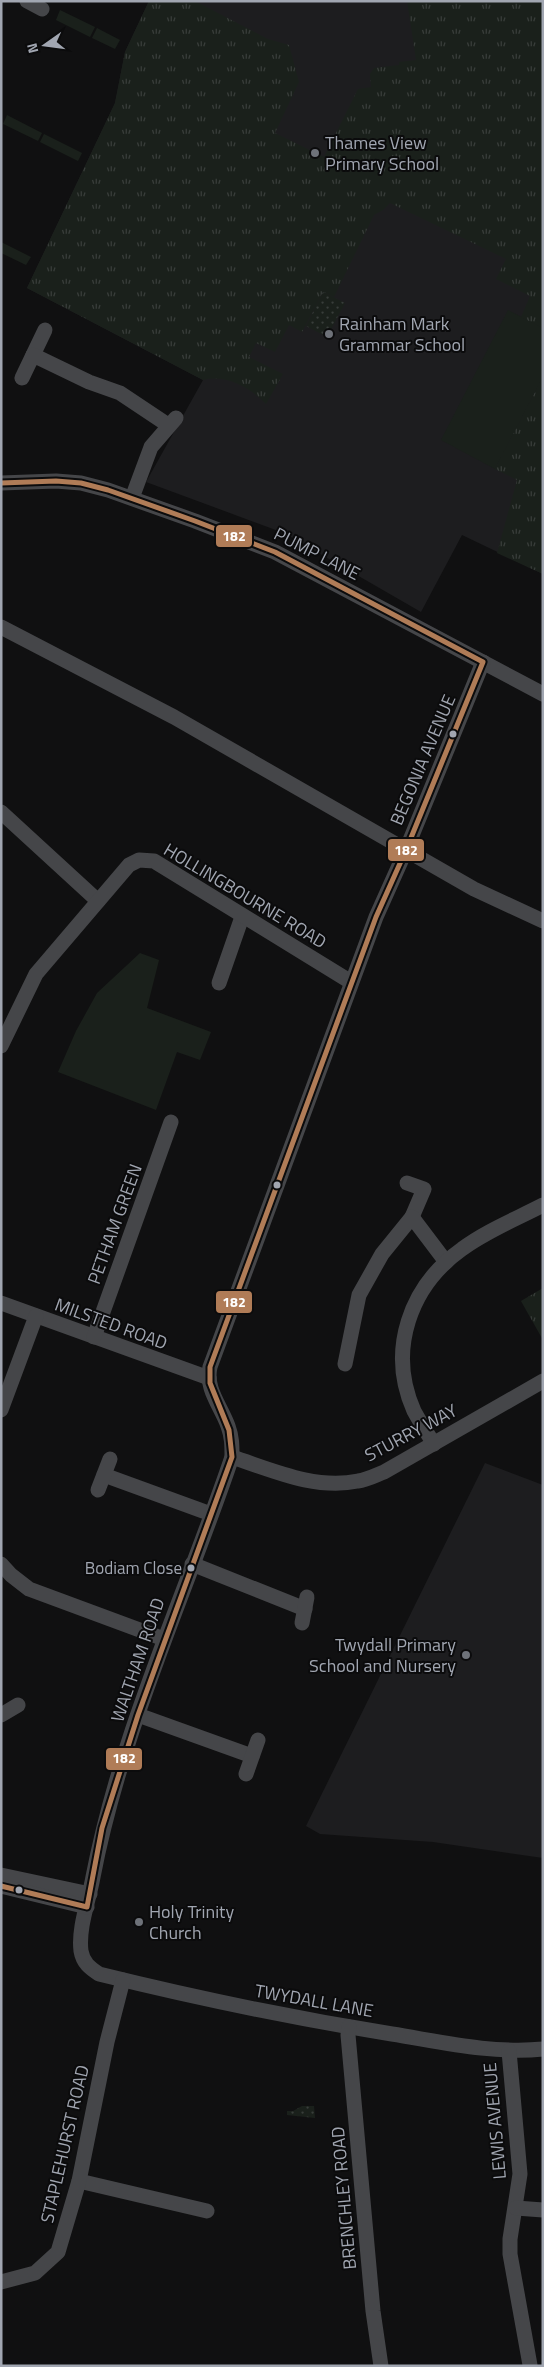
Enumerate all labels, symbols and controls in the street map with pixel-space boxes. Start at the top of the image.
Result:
north arrow [20,20,70,70]
text: N [21,41,43,56]
place label: Thames View Primary School [325,129,439,177]
marker: Thames View Primary School [309,147,321,159]
place label: Rainham Mark Grammar School [339,310,465,358]
marker: Rainham Mark Grammar School [323,328,335,340]
street label: PUMP LANE [269,520,365,587]
line badge: 182 [215,524,253,548]
text: 182 [222,525,246,546]
street label: BEGONIA AVENUE [383,690,462,829]
unlabelled marker [448,729,458,739]
street label: HOLLINGBOURNE ROAD [159,836,332,955]
line badge: 182 [387,838,425,862]
text: 182 [394,839,418,860]
street label: PETHAM GREEN [80,1160,149,1288]
unlabelled marker [272,1180,282,1190]
line badge: 182 [215,1290,253,1314]
street label: MILSTED ROAD [51,1291,171,1356]
text: 182 [222,1291,246,1312]
street label: STURRY WAY [360,1397,462,1468]
place label: Bodiam Close [85,1555,182,1581]
marker: Bodiam Close [186,1563,196,1573]
street label: WALTHAM ROAD [104,1594,171,1726]
place label: Twydall Primary School and Nursery [309,1631,456,1679]
marker: Twydall Primary School and Nursery [460,1649,472,1661]
line badge: 182 [105,1747,143,1771]
text: 182 [112,1747,136,1768]
unlabelled marker [14,1885,24,1895]
place label: Holy Trinity Church [149,1898,234,1946]
marker: Holy Trinity Church [133,1916,145,1928]
street label: TWYDALL LANE [253,1977,375,2024]
street label: STAPLEHURST ROAD [33,2062,96,2226]
street label: LEWIS AVENUE [476,2062,513,2181]
street label: BRENCHLEY ROAD [324,2125,363,2271]

